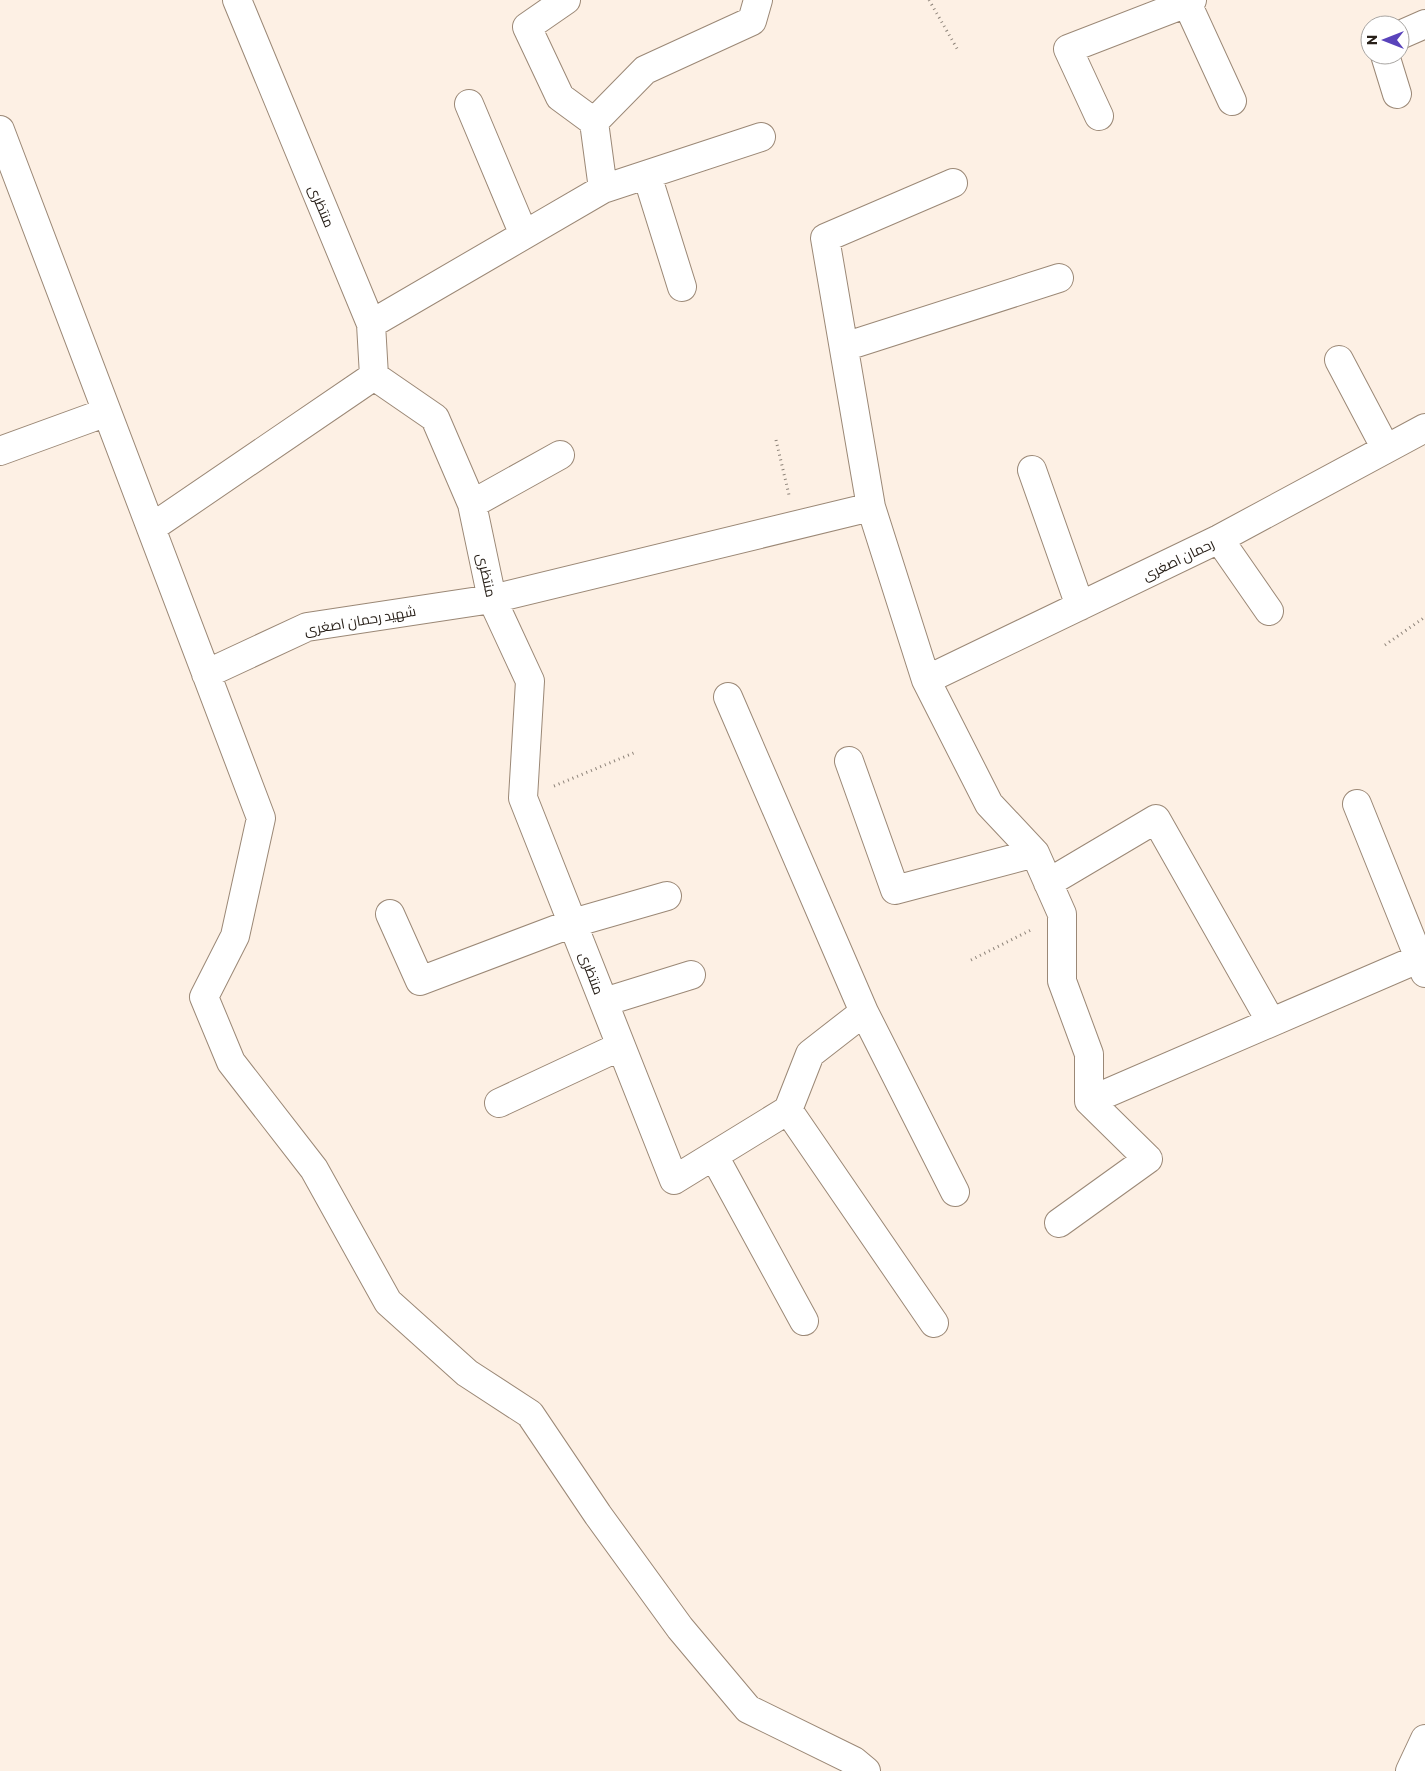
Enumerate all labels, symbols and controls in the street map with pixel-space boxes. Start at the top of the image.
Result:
north arrow [1360,15,1410,65]
text: N [1363,35,1380,45]
street label: منتظری [305,182,339,230]
street label: رحمان اصغری [1139,534,1217,584]
street label: منتظری [474,551,500,599]
street label: شهید رحمان اصغری [303,602,417,638]
street label: منتظری [576,949,608,997]

